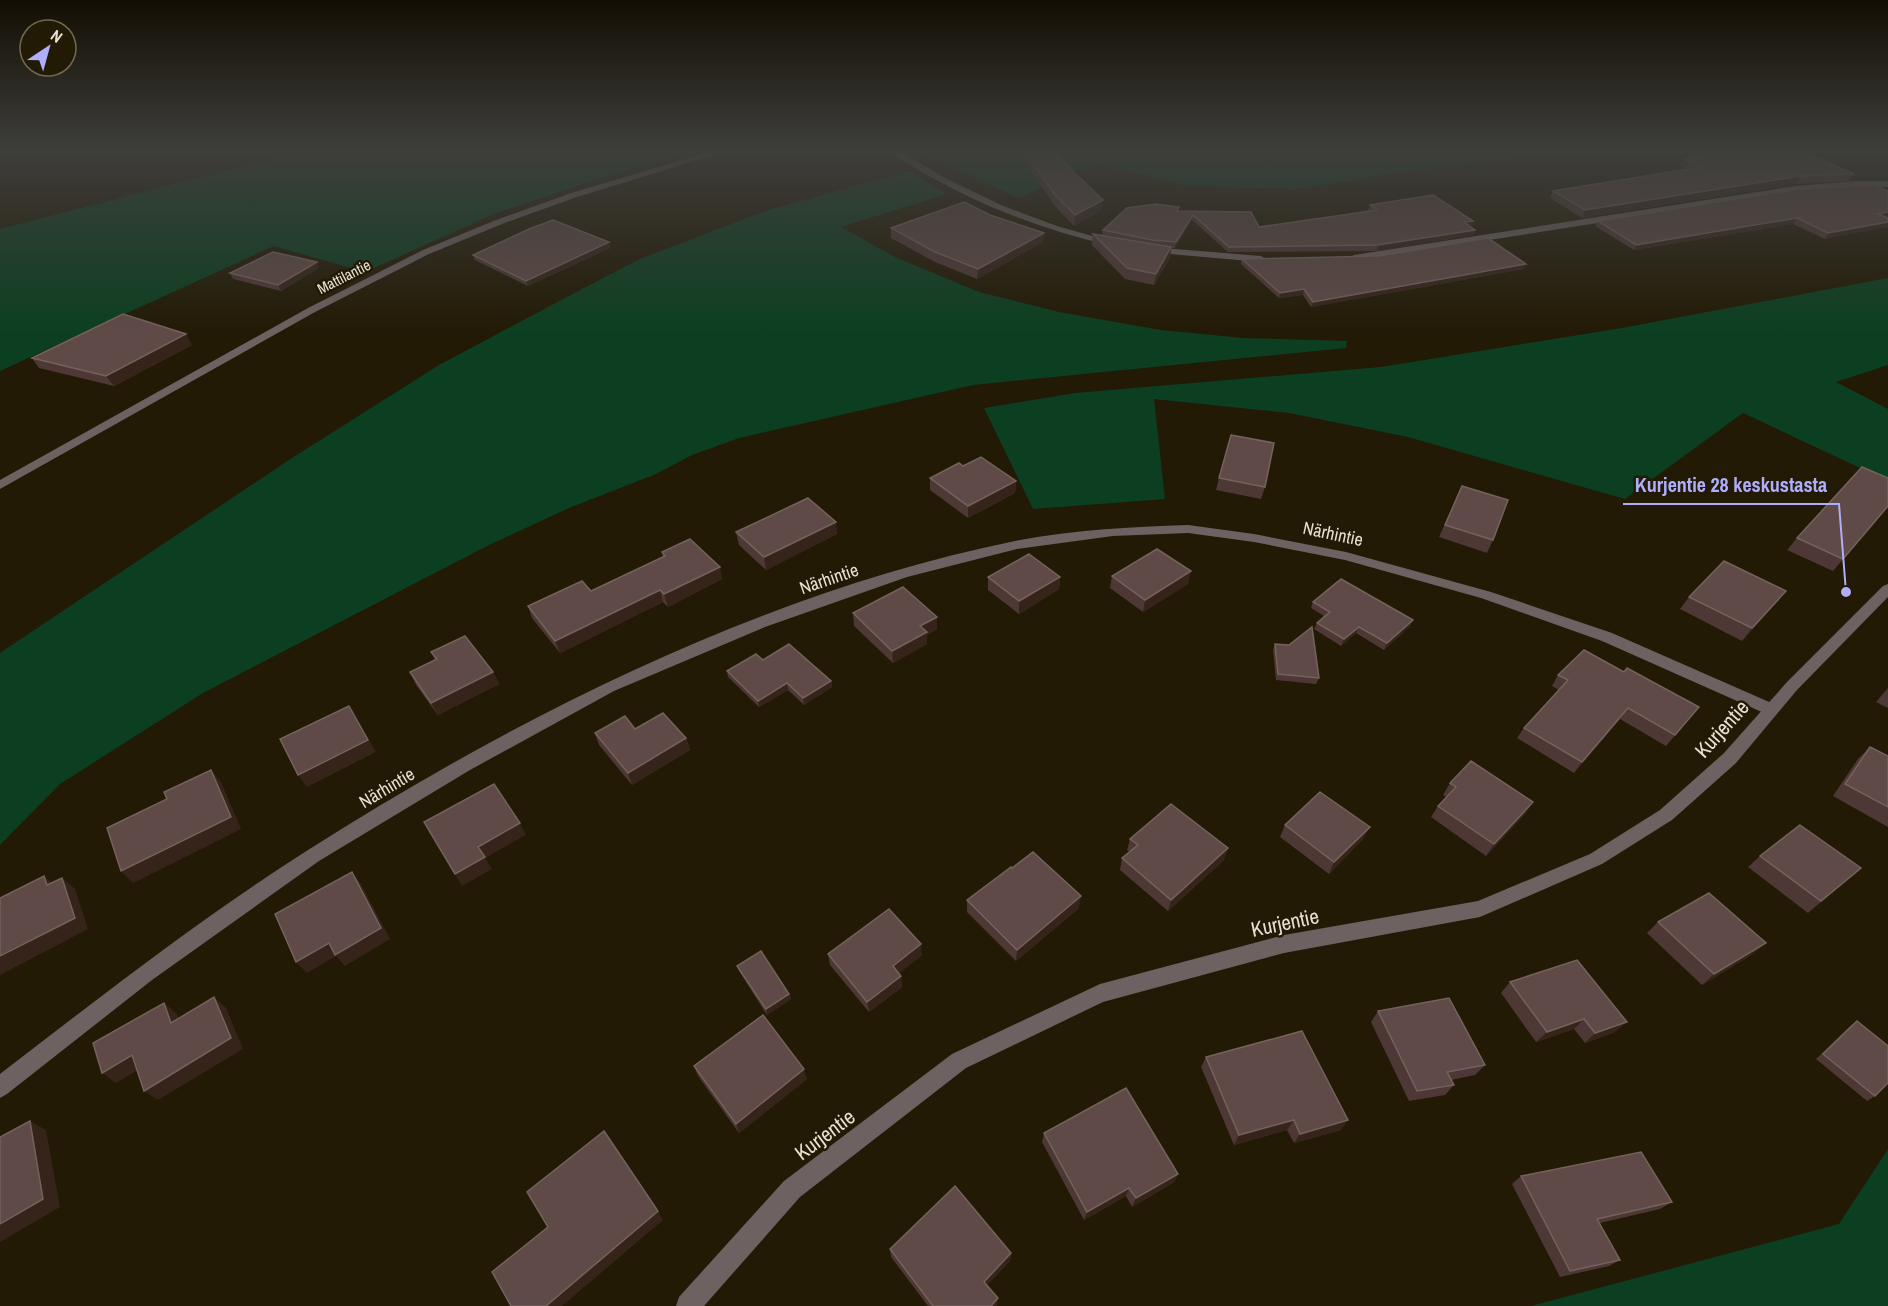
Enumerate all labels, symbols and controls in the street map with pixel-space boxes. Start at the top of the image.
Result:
north arrow [18,18,78,78]
text: N [47,24,67,48]
street label: Mattilantie [313,254,374,299]
callout: Kurjentie 28 keskustasta [1623,466,1839,504]
text: Kurjentie 28 keskustasta [1635,471,1827,498]
street label: Närhintie [1301,515,1365,552]
street label: Närhintie [796,557,862,600]
street label: Kurjentie [1688,693,1755,764]
street label: Närhintie [354,761,419,814]
street label: Kurjentie [1248,901,1322,944]
street label: Kurjentie [788,1102,861,1167]

